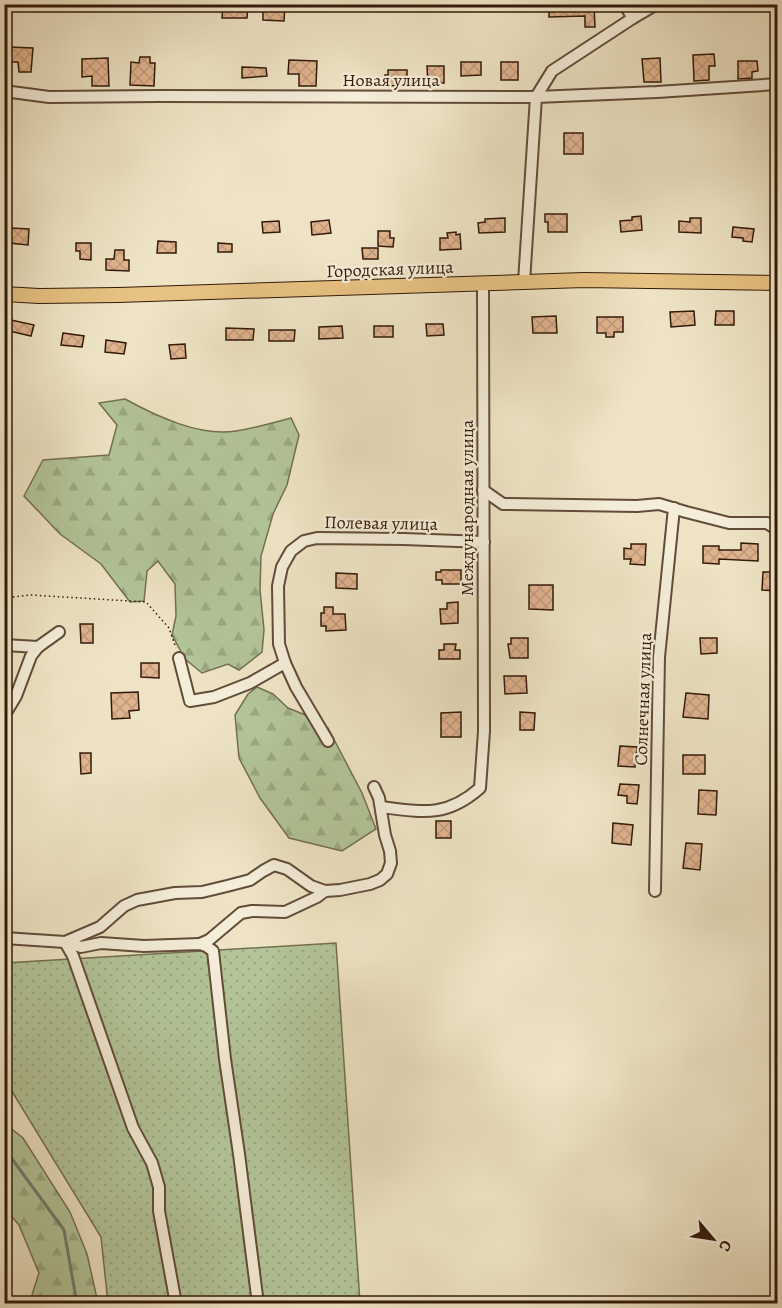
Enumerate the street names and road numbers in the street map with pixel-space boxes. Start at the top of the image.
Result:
street label: Новая улица [342,68,440,92]
street label: Городская улица [326,255,455,283]
street label: Международная улица [455,419,479,596]
street label: Полевая улица [324,510,439,536]
street label: Солнечная улица [629,631,657,766]

